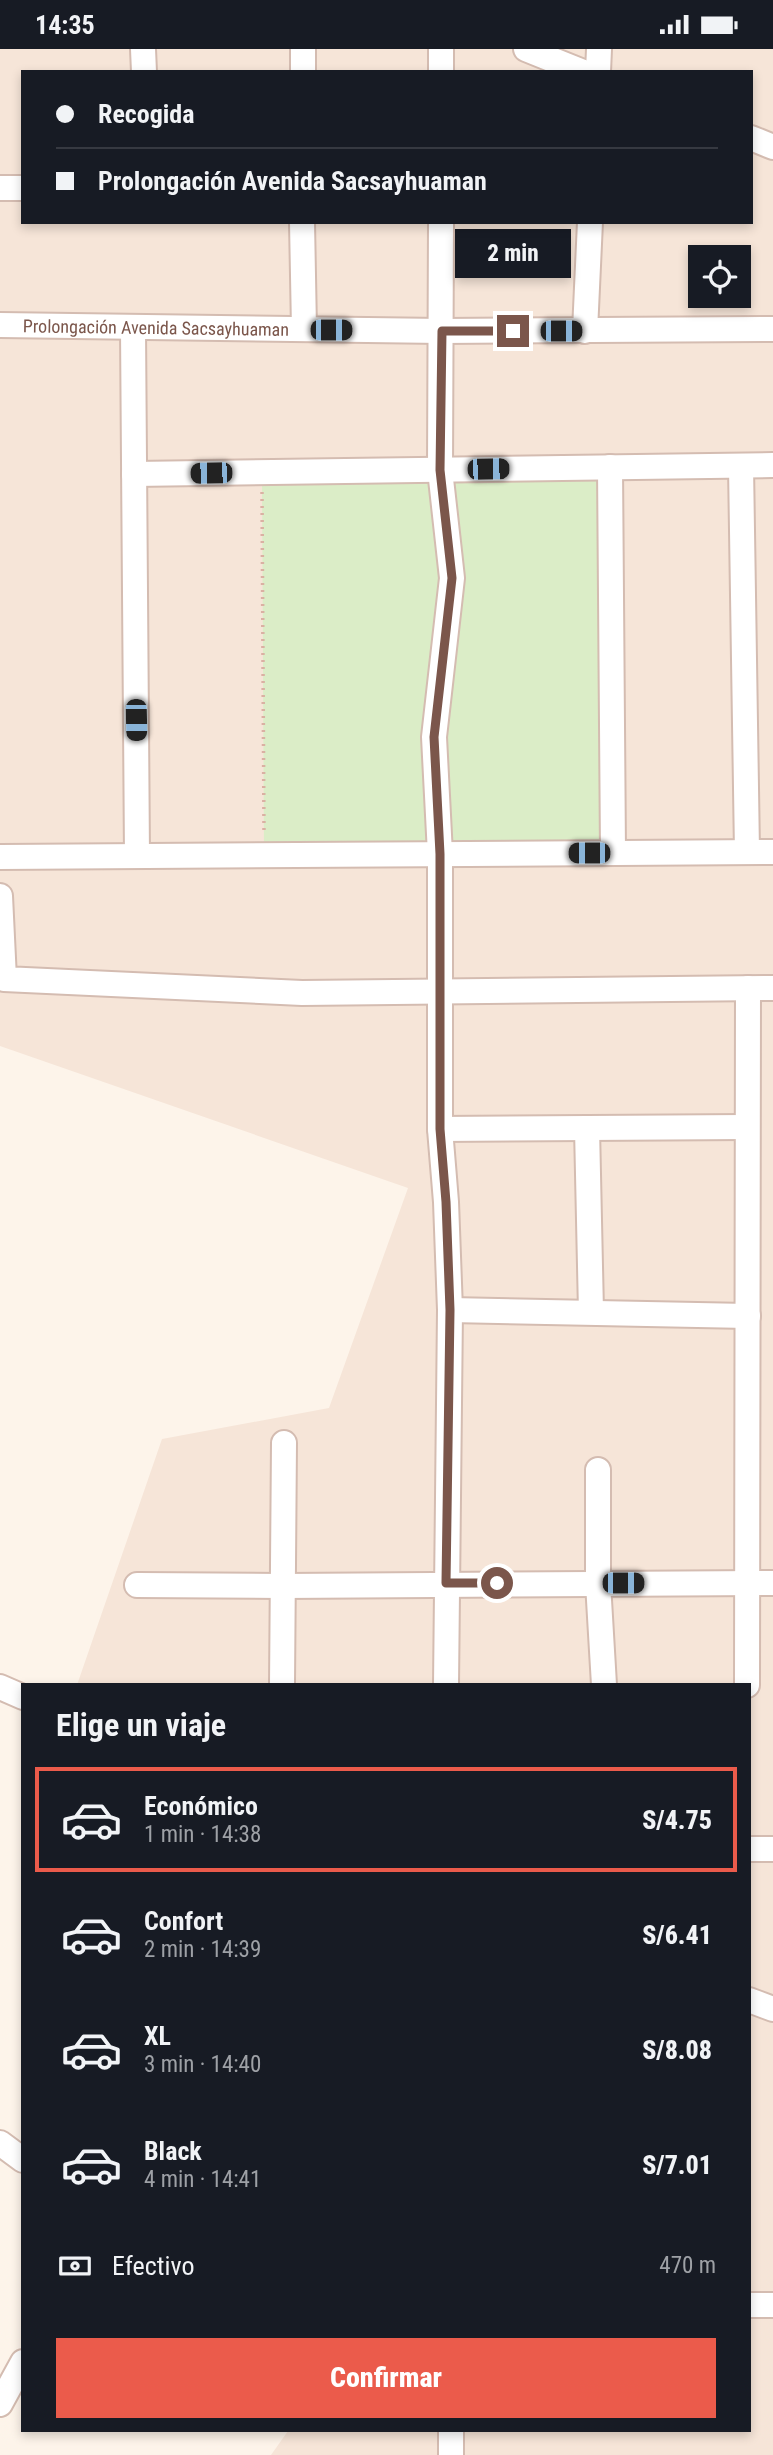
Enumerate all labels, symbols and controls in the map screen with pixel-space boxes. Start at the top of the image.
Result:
text: 14:35 [35,10,95,40]
text: Recogida [98,99,195,129]
text: Prolongación Avenida Sacsayhuaman [98,166,487,196]
callout: 2 min [455,229,571,279]
text: 2 min [487,240,539,267]
map controls [688,245,751,308]
button: locate [688,245,751,308]
street label: Prolongación Avenida Sacsayhuaman [23,315,289,339]
route end [497,315,529,347]
car [311,320,353,341]
car [541,321,583,342]
car [467,458,510,480]
car [190,462,233,484]
car [126,699,147,741]
car [569,843,611,864]
route start [481,1567,513,1599]
car [603,1573,645,1594]
text: Elige un viaje [56,1706,226,1744]
icon: car [60,1788,123,1851]
text: Económico [144,1791,258,1821]
text: S/4.75 [642,1805,712,1835]
text: 1 min · 14:38 [144,1821,261,1848]
icon: car [60,1903,123,1966]
text: Confort [144,1906,223,1936]
text: S/6.41 [642,1920,712,1950]
text: 2 min · 14:39 [144,1936,261,1963]
icon: car [60,2018,123,2081]
text: XL [144,2021,171,2051]
text: S/8.08 [642,2035,712,2065]
text: 3 min · 14:40 [144,2051,261,2078]
icon: car [60,2133,123,2196]
text: Black [144,2136,202,2166]
text: S/7.01 [642,2150,712,2180]
text: 4 min · 14:41 [144,2166,261,2193]
icon: cash [56,2247,94,2285]
text: Efectivo [112,2251,194,2281]
text: 470 m [659,2252,716,2279]
button: Confirmar [56,2338,716,2418]

